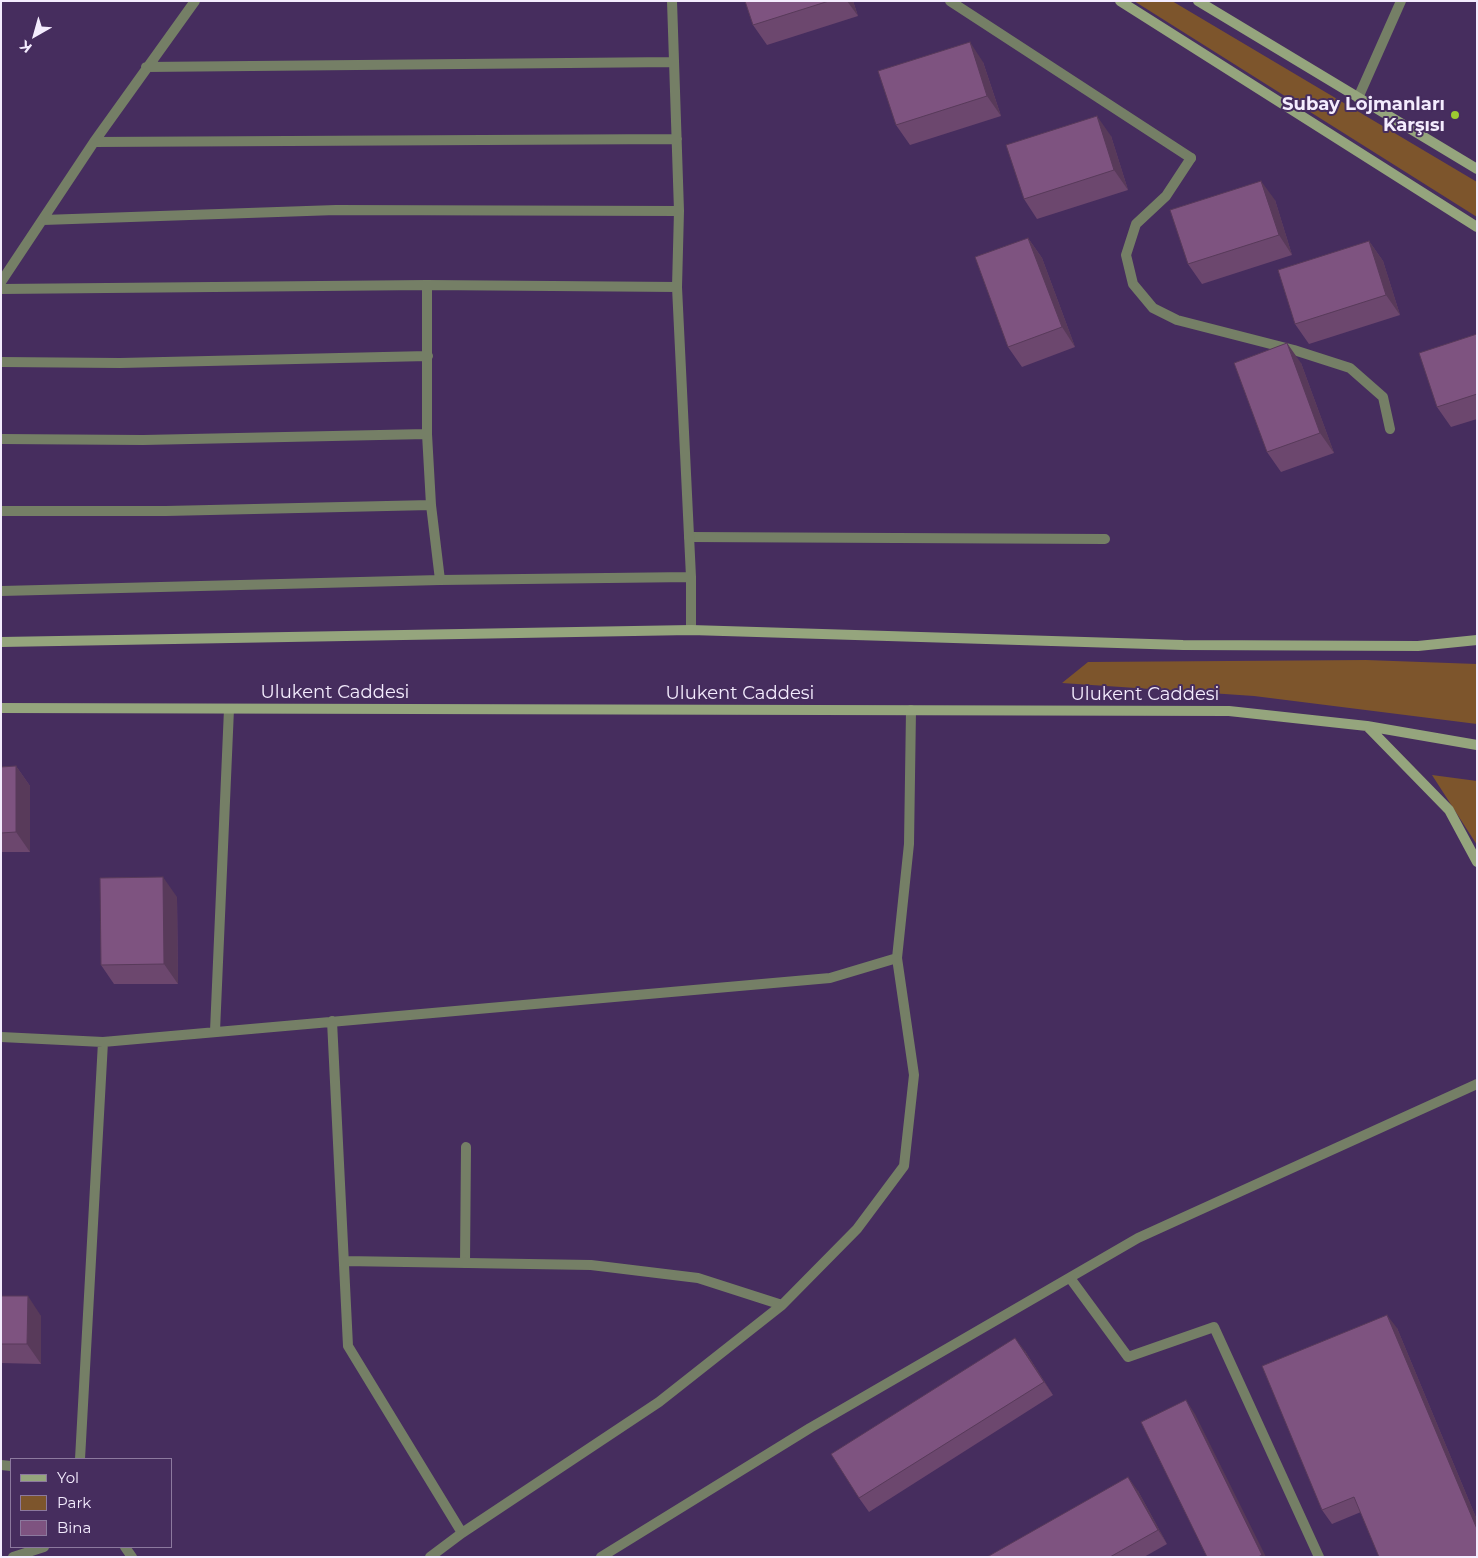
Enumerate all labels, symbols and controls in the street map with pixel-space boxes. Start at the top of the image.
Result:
north arrow [10,10,60,60]
text: K [16,37,35,57]
place label: Subay Lojmanları Karşısı [1282,94,1445,136]
marker: Subay Lojmanları Karşısı [1449,109,1461,121]
street label: Ulukent Caddesi [261,682,409,704]
street label: Ulukent Caddesi [666,683,814,705]
street label: Ulukent Caddesi [1071,684,1219,706]
legend [10,1458,172,1548]
text: Yol [57,1468,79,1487]
text: Park [57,1493,91,1512]
text: Bina [57,1518,91,1537]

